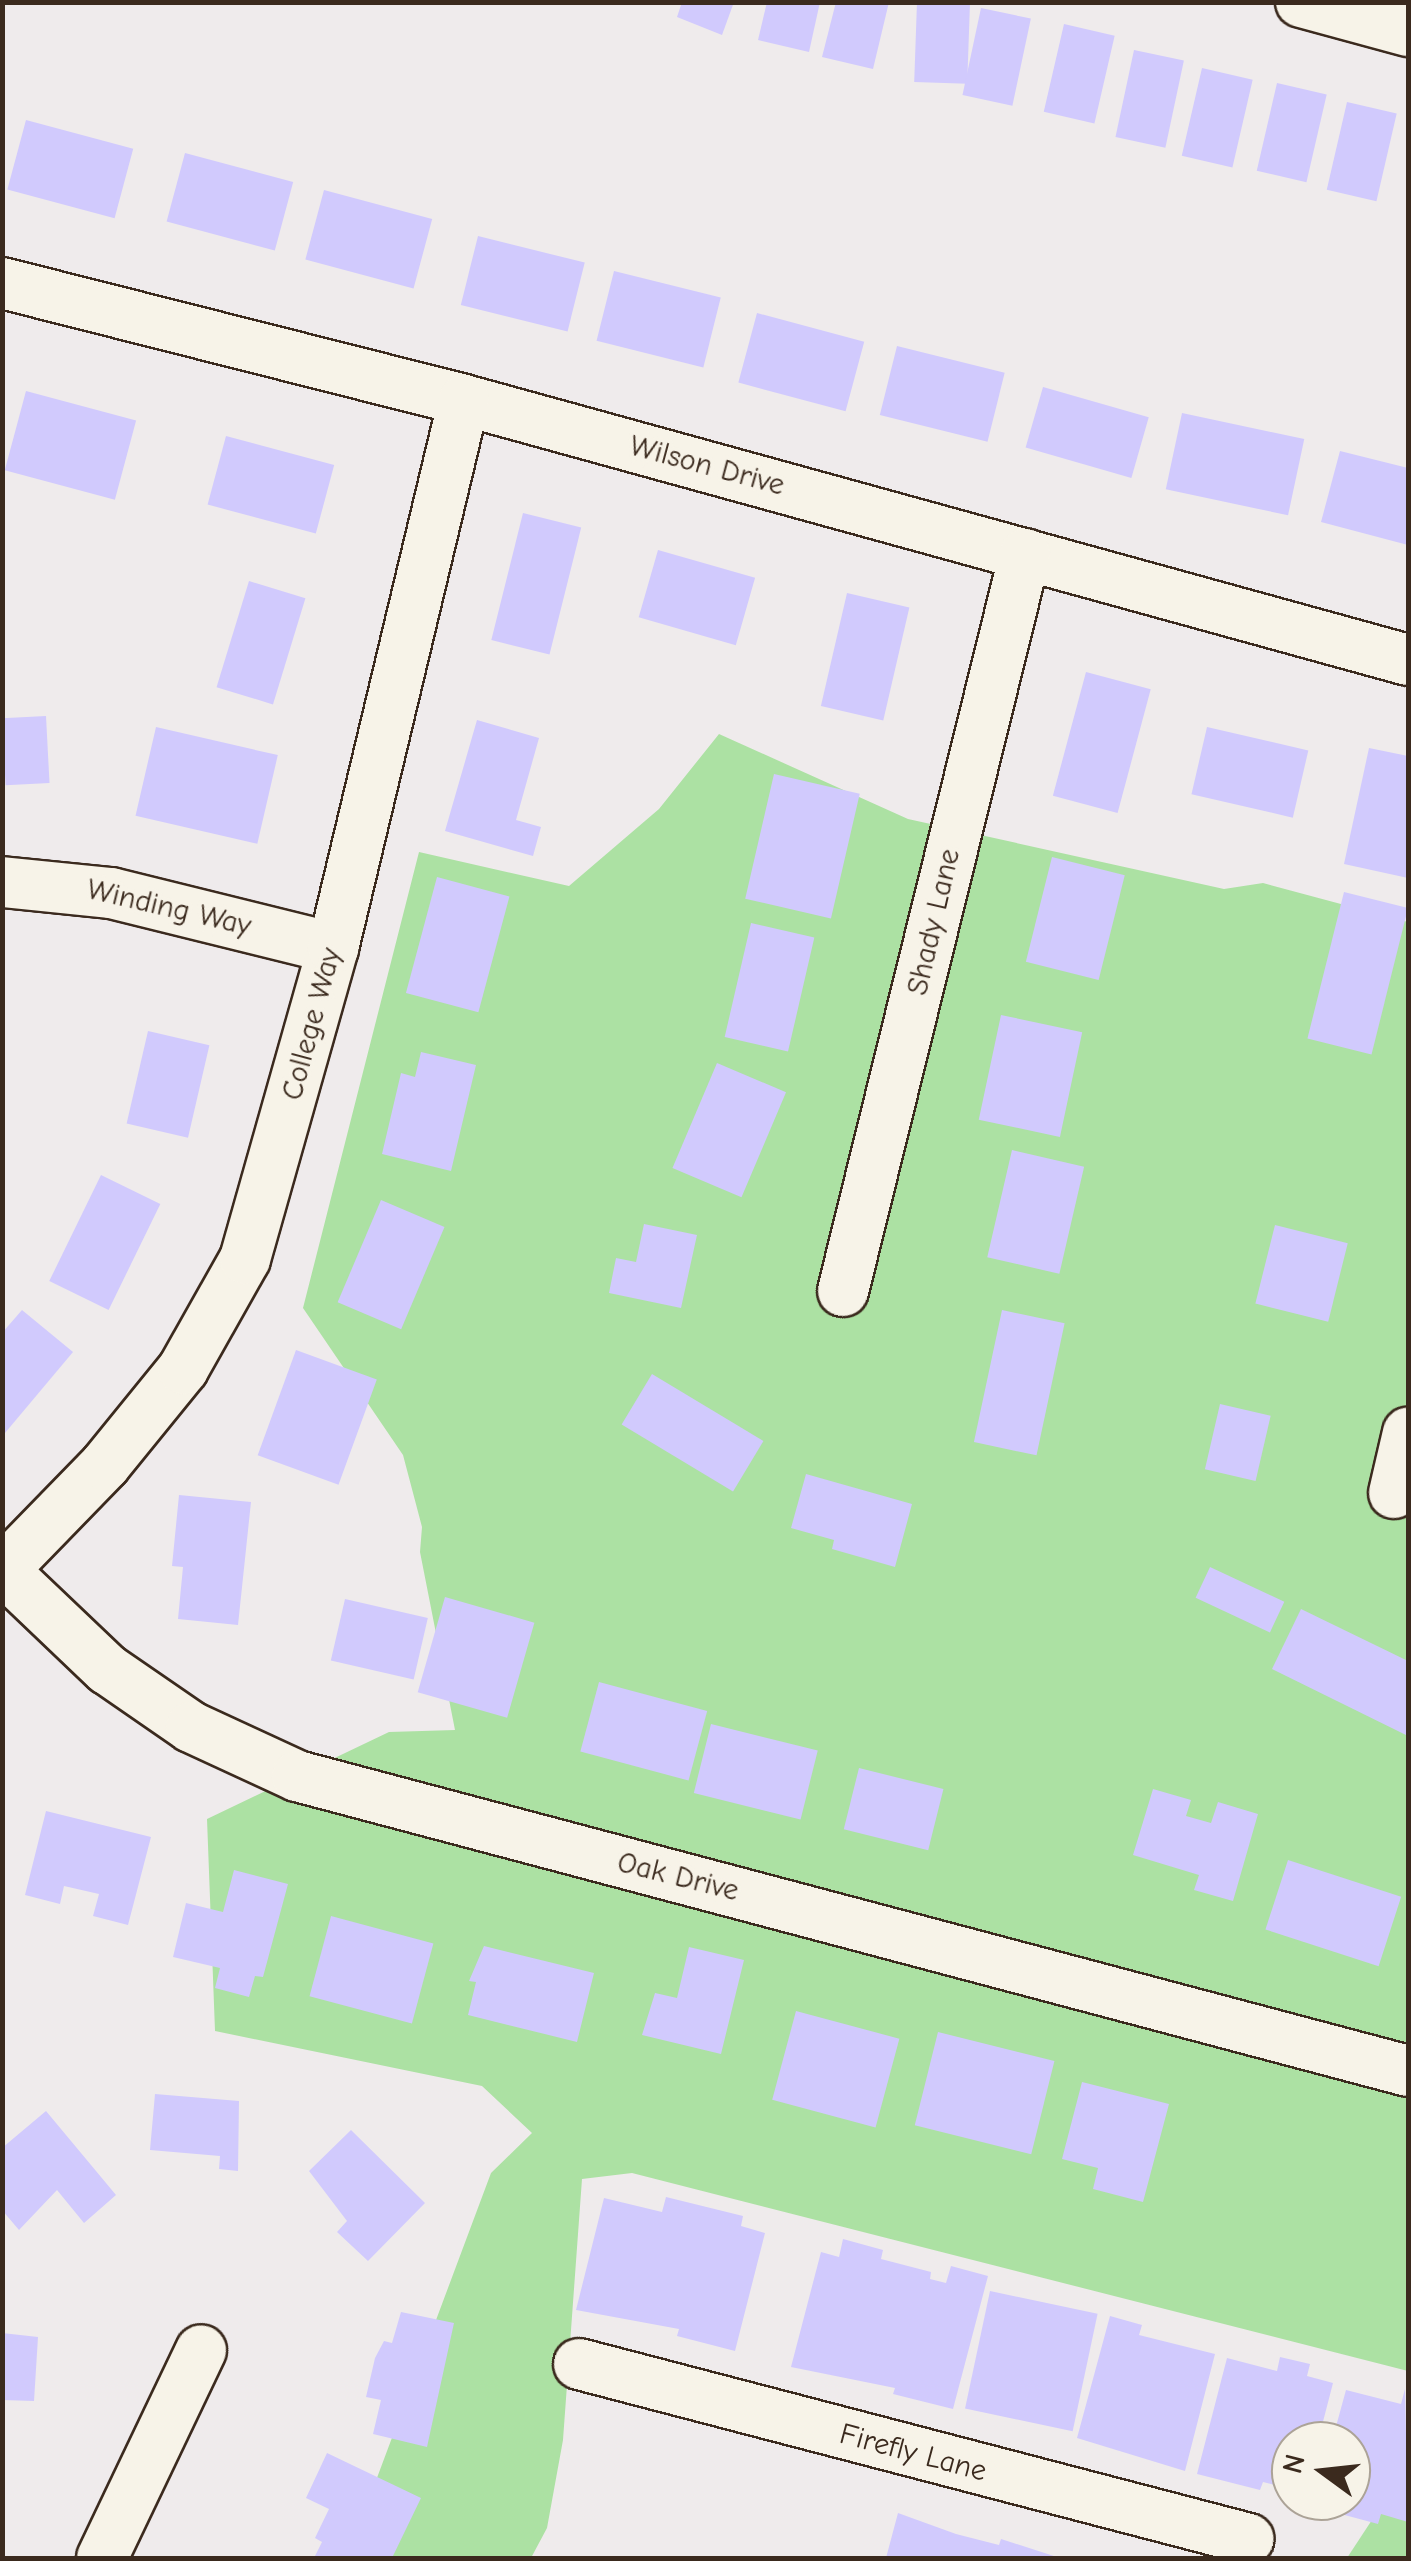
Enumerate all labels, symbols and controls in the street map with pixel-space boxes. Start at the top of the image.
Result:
street label: Wilson Drive [626,428,788,504]
street label: Shady Lane [900,845,968,999]
street label: Winding Way [83,872,255,944]
street label: College Way [274,944,350,1104]
street label: Oak Drive [614,1845,742,1909]
street label: Firefly Lane [836,2416,990,2490]
north arrow [1271,2421,1371,2521]
text: N [1276,2451,1312,2477]

